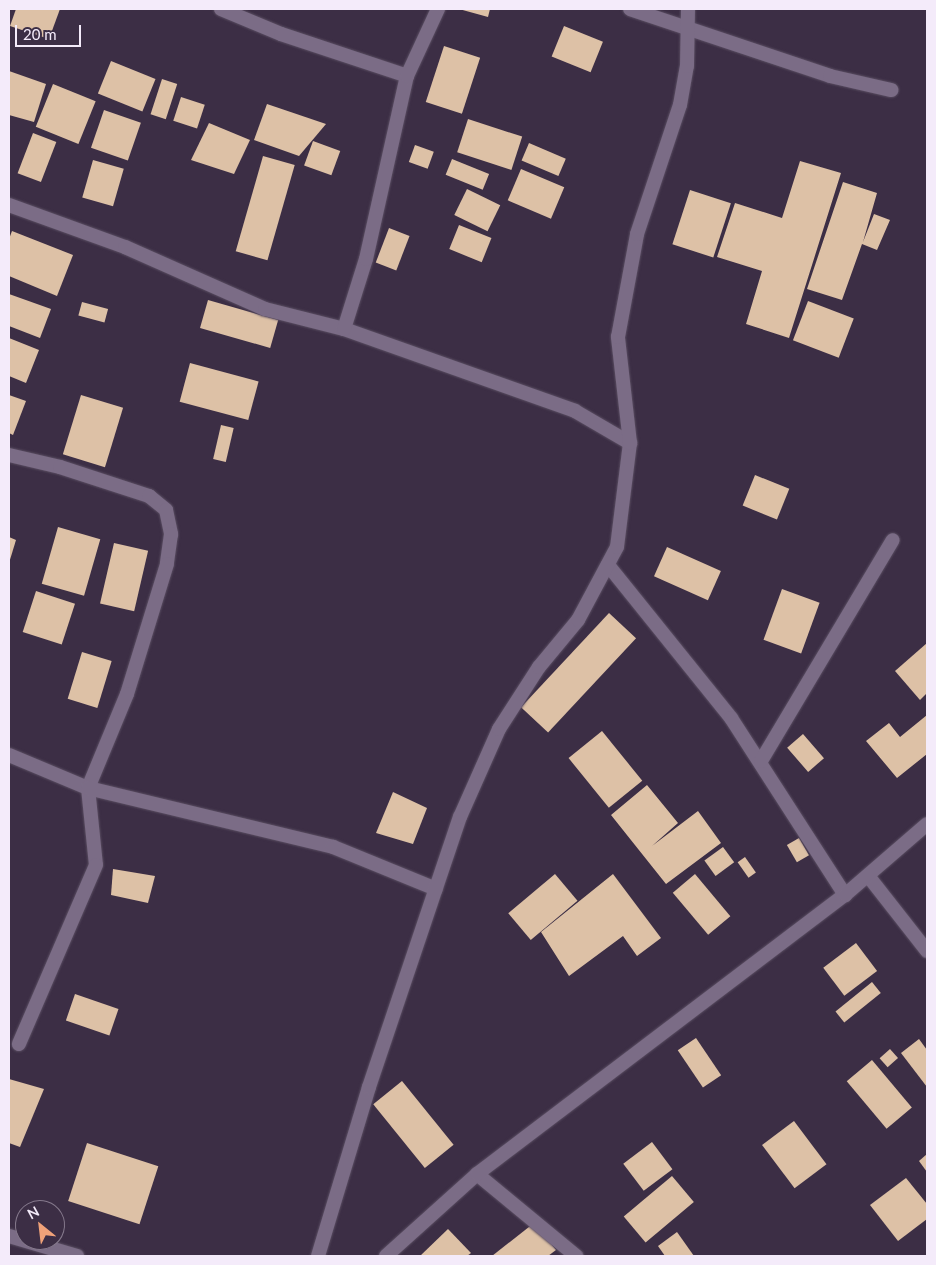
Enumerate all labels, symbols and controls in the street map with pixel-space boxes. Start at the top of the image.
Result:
scale bar [18,15,84,47]
text: 20 m [23,25,57,43]
north arrow [15,1200,65,1250]
text: N [24,1202,42,1222]

